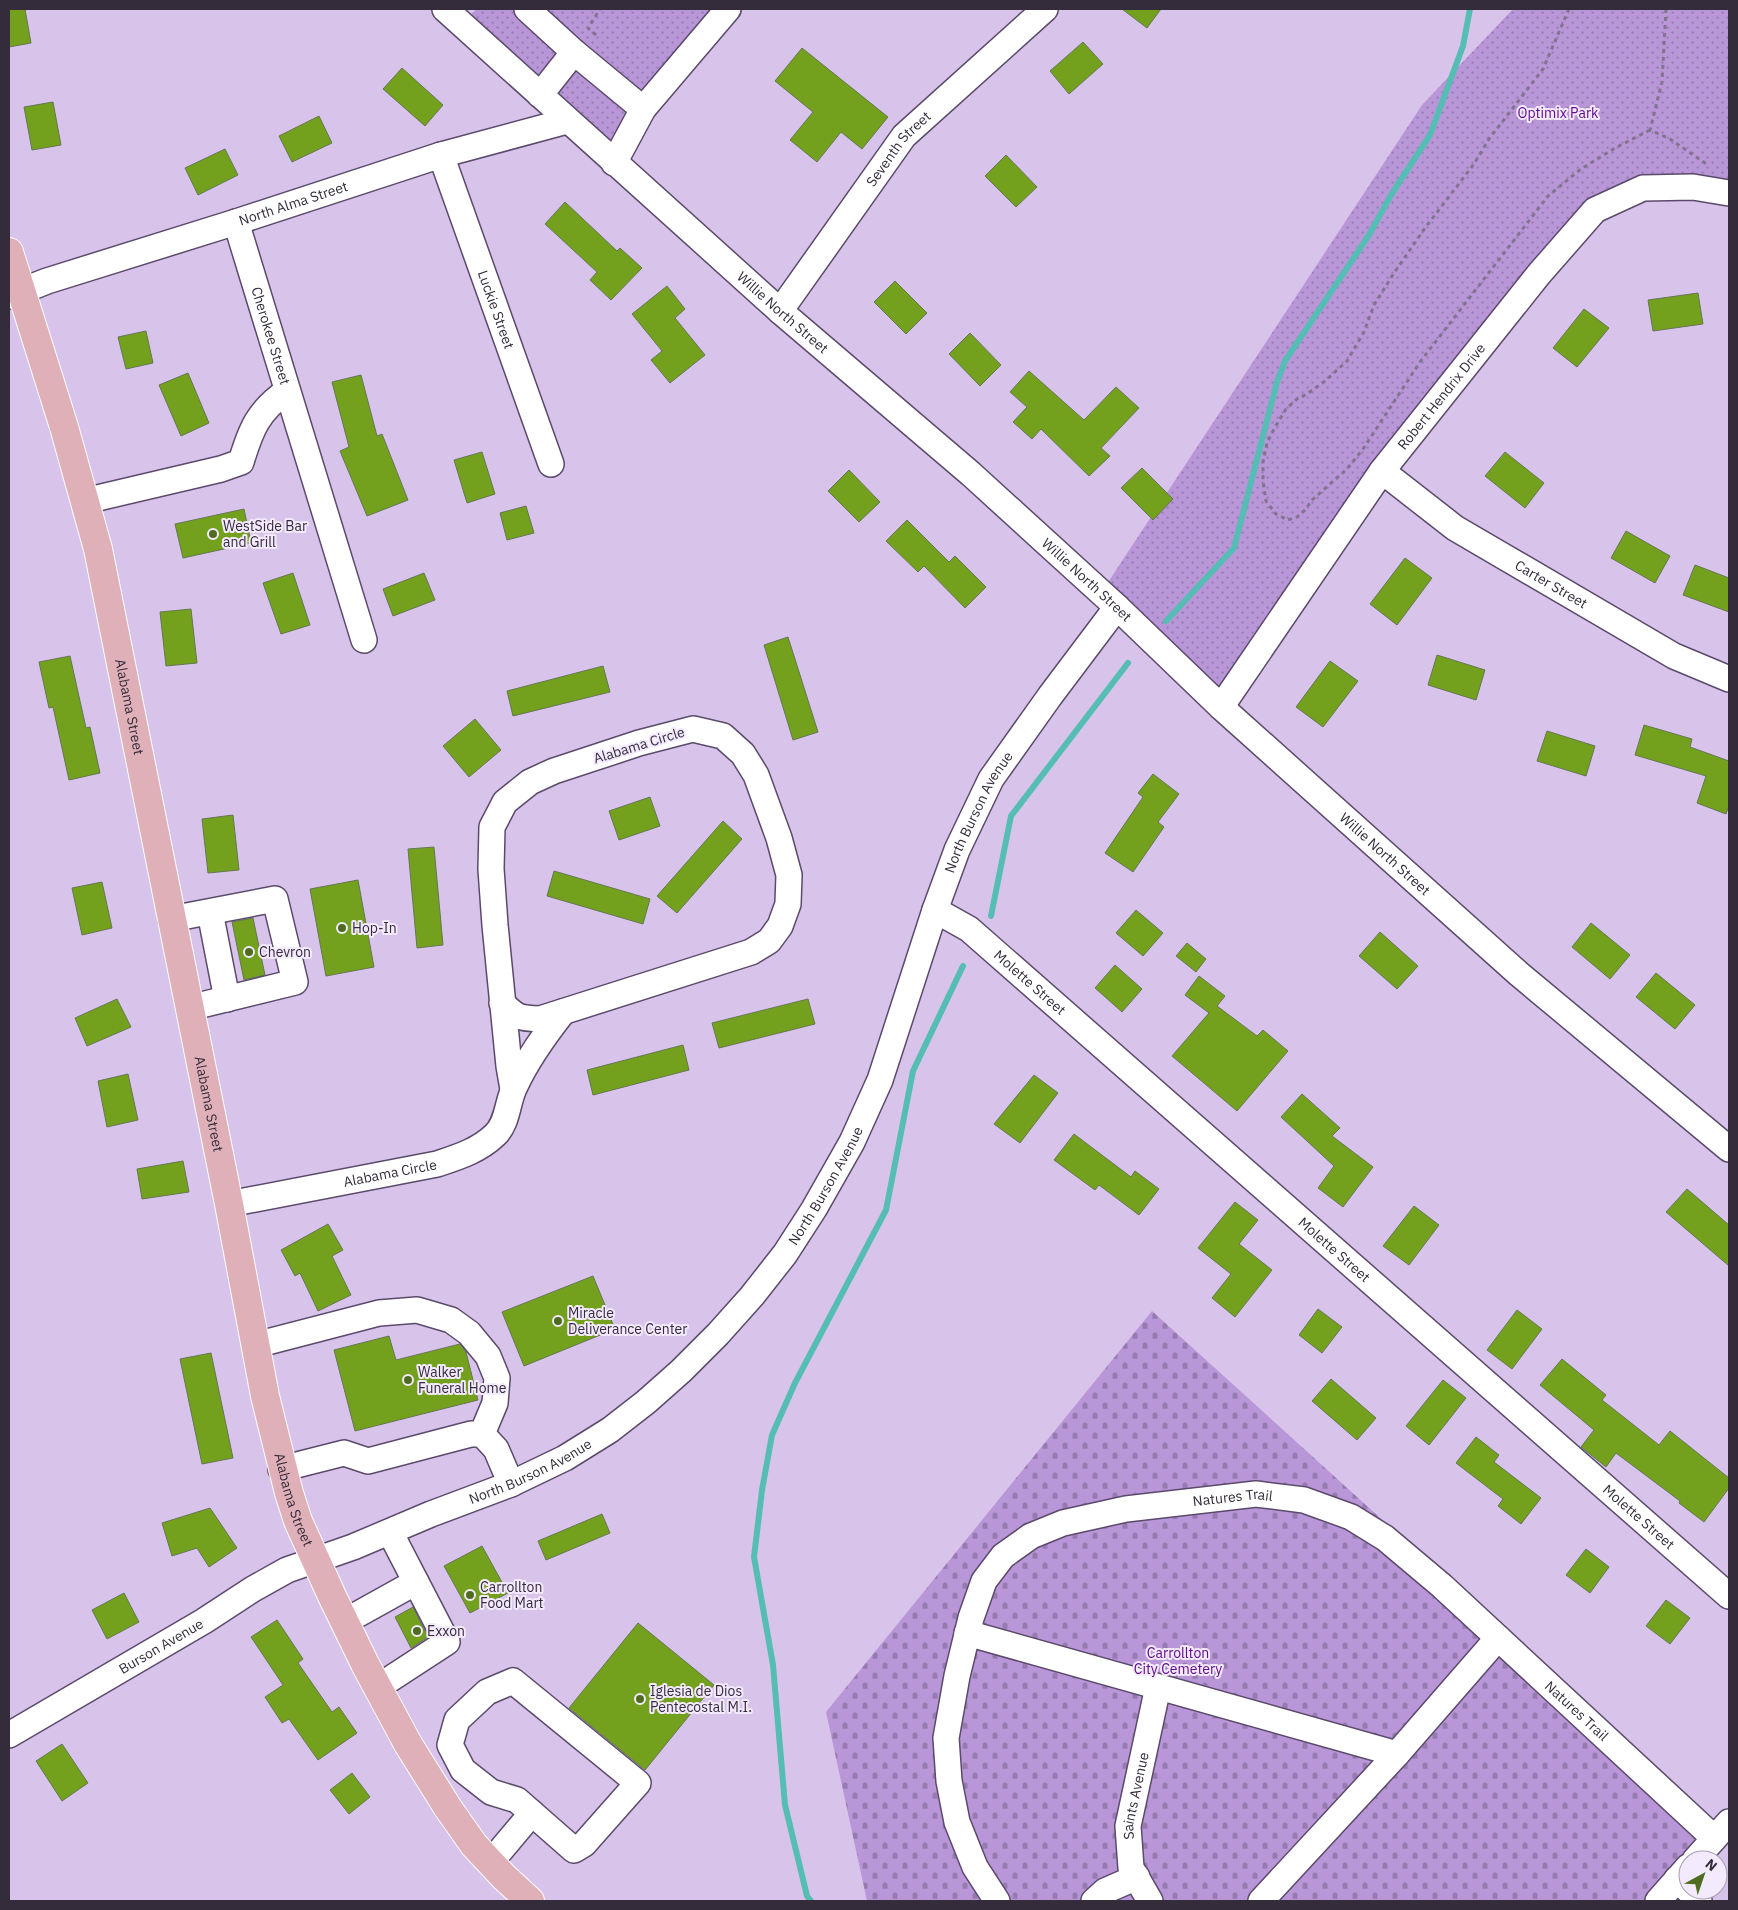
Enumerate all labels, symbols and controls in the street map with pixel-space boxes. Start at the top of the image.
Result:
park label: Optimix Park [1518,104,1599,122]
street label: Seventh Street [862,107,935,190]
street label: North Alma Street [236,177,350,229]
street label: Luckie Street [474,268,518,351]
street label: Willie North Street [733,268,832,357]
street label: Cherokee Street [247,285,294,387]
street label: Robert Hendrix Drive [1394,339,1489,453]
place label: WestSide Bar and Grill [223,517,307,551]
marker: WestSide Bar and Grill [207,528,219,540]
street label: Willie North Street [1038,534,1136,625]
street label: Carter Street [1512,556,1591,612]
street label: Alabama Street [111,657,148,756]
street label: Alabama Circle [591,722,687,767]
street label: North Burson Avenue [940,748,1017,875]
street label: Willie North Street [1336,809,1434,899]
place label: Hop-In [352,919,397,937]
marker: Hop-In [336,922,348,934]
place label: Chevron [259,943,311,961]
marker: Chevron [243,946,255,958]
street label: Molette Street [990,946,1070,1019]
street label: Alabama Street [191,1054,227,1153]
street label: North Burson Avenue [784,1123,867,1248]
street label: Alabama Circle [342,1155,439,1191]
street label: Molette Street [1295,1213,1374,1286]
place label: Miracle Deliverance Center [568,1304,687,1338]
marker: Miracle Deliverance Center [552,1315,564,1327]
place label: Walker Funeral Home [418,1363,507,1397]
marker: Walker Funeral Home [402,1374,414,1386]
street label: North Burson Avenue [466,1434,595,1508]
street label: Alabama Street [270,1451,317,1549]
street label: Molette Street [1599,1480,1678,1553]
street label: Natures Trail [1192,1485,1274,1510]
place label: Carrollton Food Mart [480,1578,544,1612]
marker: Carrollton Food Mart [464,1589,476,1601]
street label: Burson Avenue [115,1614,207,1678]
place label: Exxon [427,1622,465,1640]
marker: Exxon [411,1625,423,1637]
park label: Carrollton City Cemetery [1134,1644,1222,1678]
street label: Natures Trail [1541,1677,1613,1745]
place label: Iglesia de Dios Pentecostal M.I. [650,1682,752,1716]
marker: Iglesia de Dios Pentecostal M.I. [634,1693,646,1705]
street label: Saints Avenue [1119,1750,1153,1840]
north arrow [1678,1850,1728,1900]
text: N [1702,1855,1721,1875]

